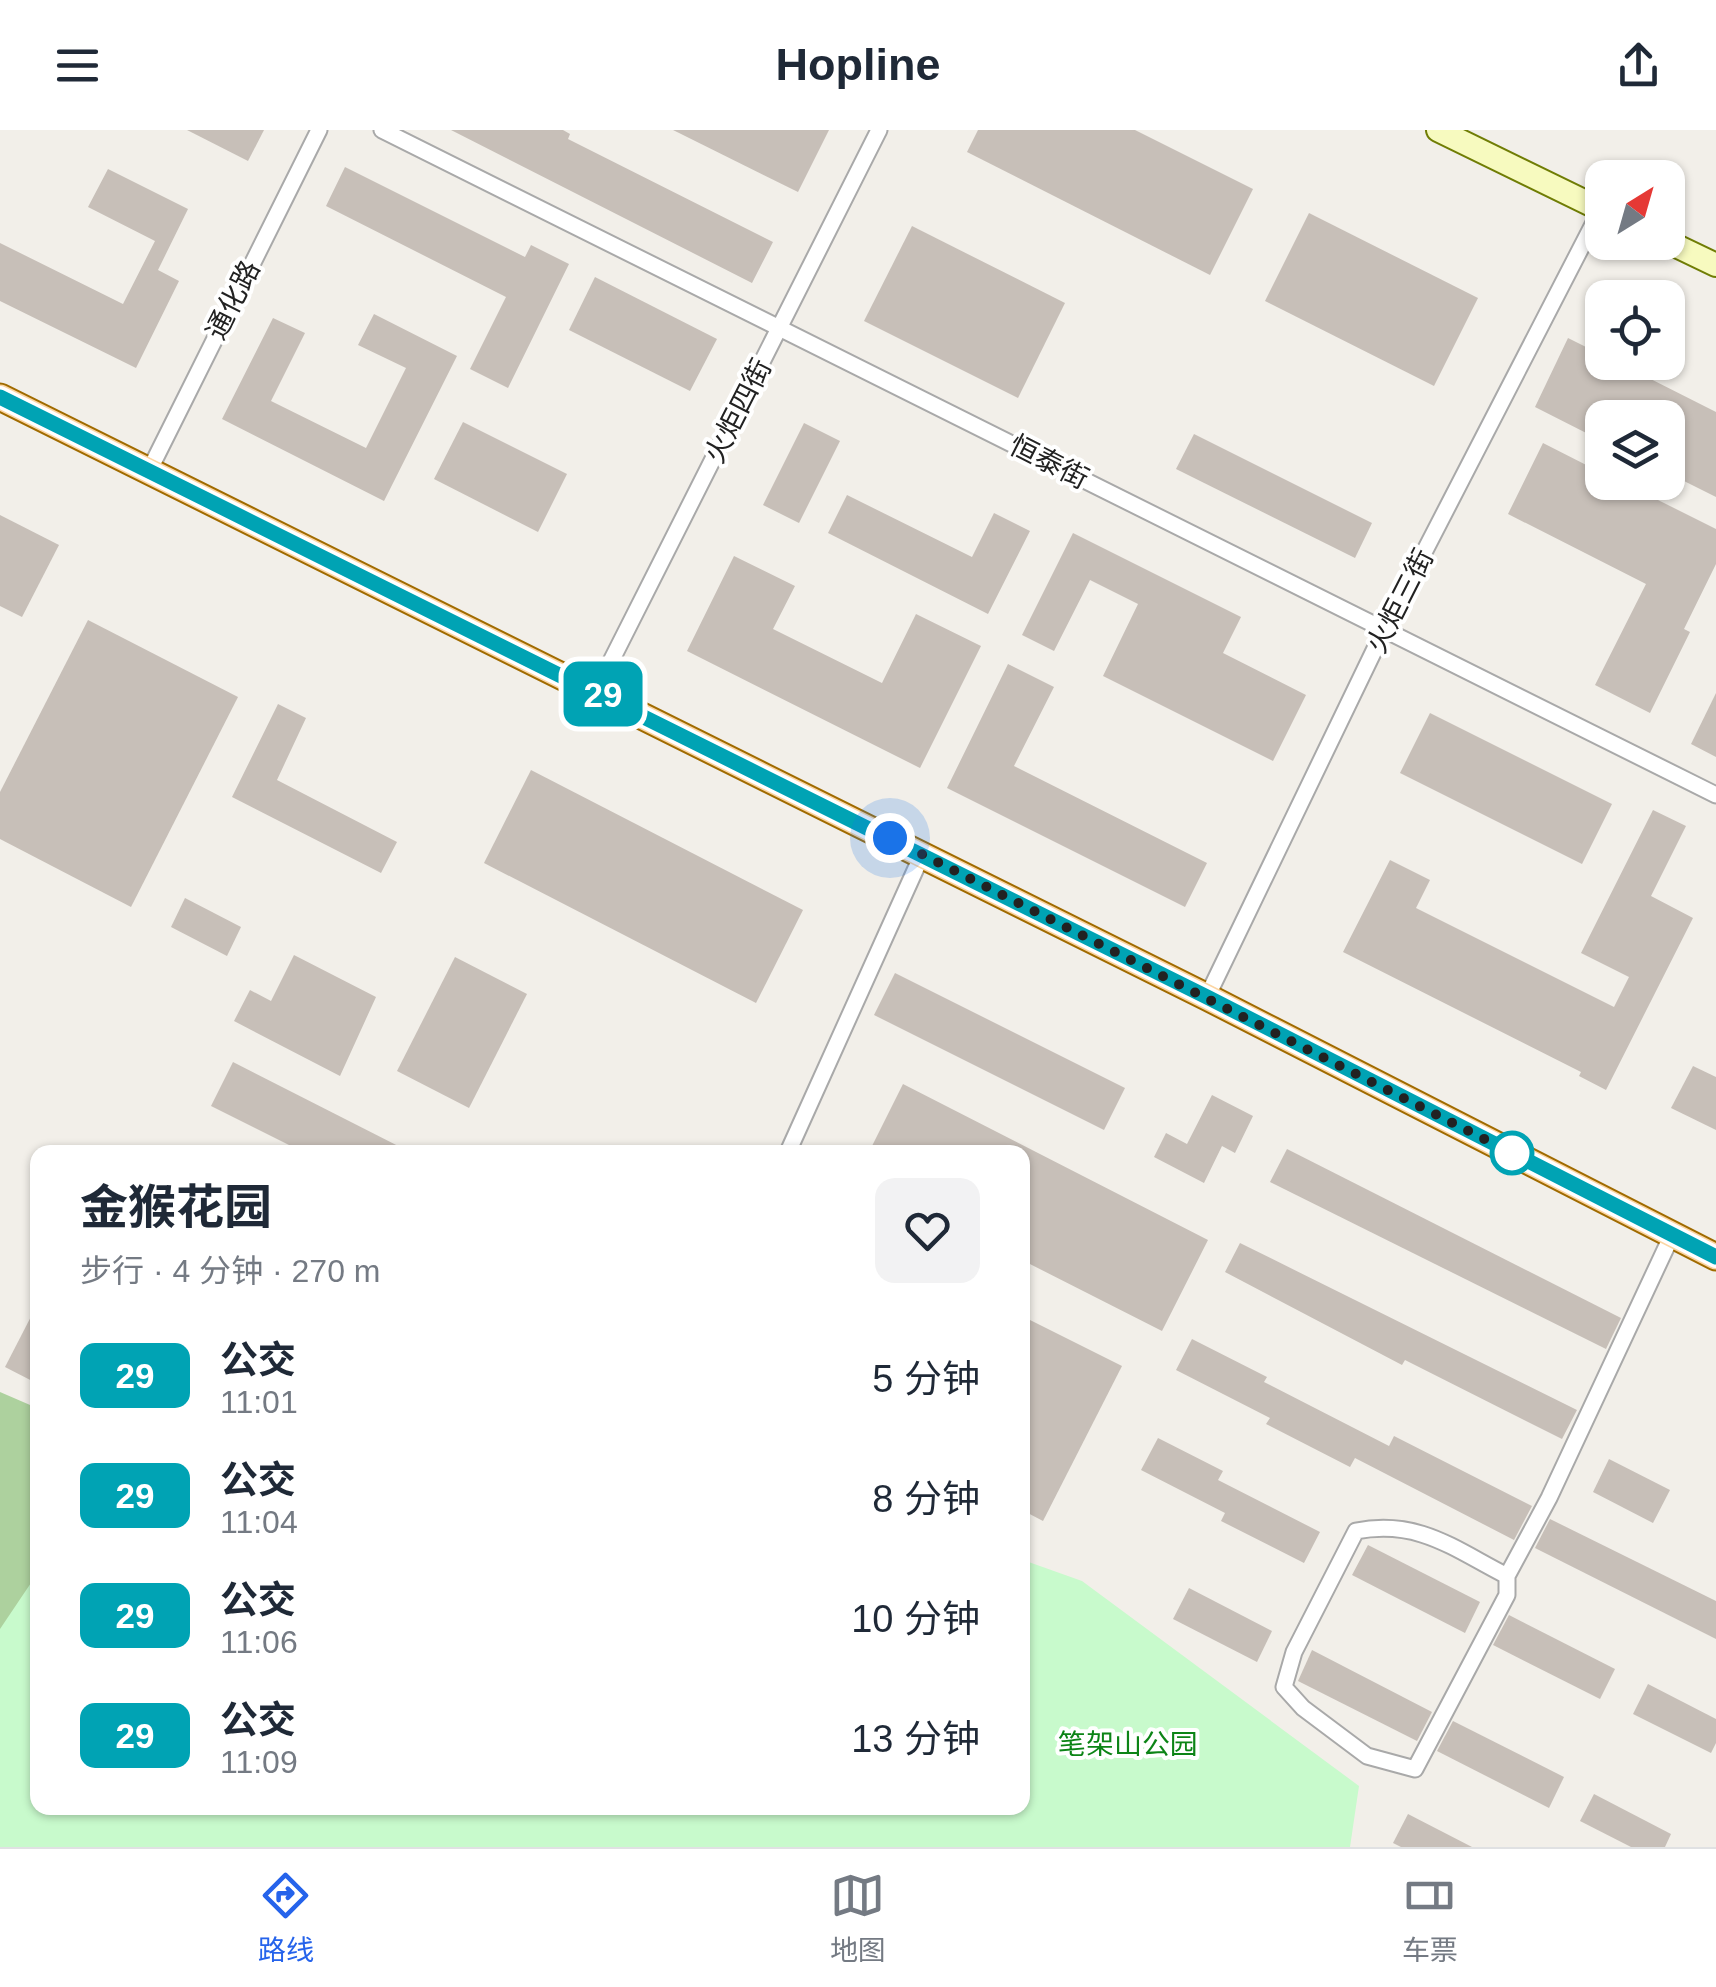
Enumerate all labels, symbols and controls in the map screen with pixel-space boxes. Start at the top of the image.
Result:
icon: menu [50,38,105,93]
icon: share [1611,38,1666,93]
text: Hopline [776,39,941,90]
north arrow [1585,160,1685,260]
map controls [1585,160,1685,500]
street label: 通化路 [200,256,266,344]
button: locate [1585,280,1685,380]
street label: 火炬四街 [699,354,777,468]
button: layers [1585,400,1685,500]
street label: 恒泰街 [1005,429,1093,495]
street label: 火炬三街 [1361,544,1439,658]
line badge: 29 [558,662,648,726]
text: 29 [584,675,622,714]
your location [865,813,915,863]
unlabelled marker [1491,1132,1533,1174]
button: heart [875,1178,980,1283]
text: 金猴花园 [80,1181,272,1234]
text: 步行 · 4 分钟 · 270 m [80,1253,381,1289]
text: 公交 [220,1339,296,1381]
text: 29 [116,1356,154,1395]
text: 5 分钟 [872,1358,980,1400]
text: 11:01 [220,1384,298,1420]
text: 公交 [220,1459,296,1501]
text: 29 [116,1476,154,1515]
text: 8 分钟 [872,1478,980,1520]
text: 11:04 [220,1504,298,1540]
text: 公交 [220,1579,296,1621]
text: 29 [116,1596,154,1635]
text: 10 分钟 [851,1598,980,1640]
text: 11:06 [220,1624,298,1660]
text: 公交 [220,1699,296,1741]
text: 29 [116,1716,154,1755]
text: 13 分钟 [851,1718,980,1760]
park label: 笔架山公园 [1058,1729,1198,1760]
text: 11:09 [220,1744,298,1780]
tab: 路线 [258,1868,314,1968]
tab: 地图 [830,1868,886,1968]
tab: 车票 [1402,1868,1458,1968]

